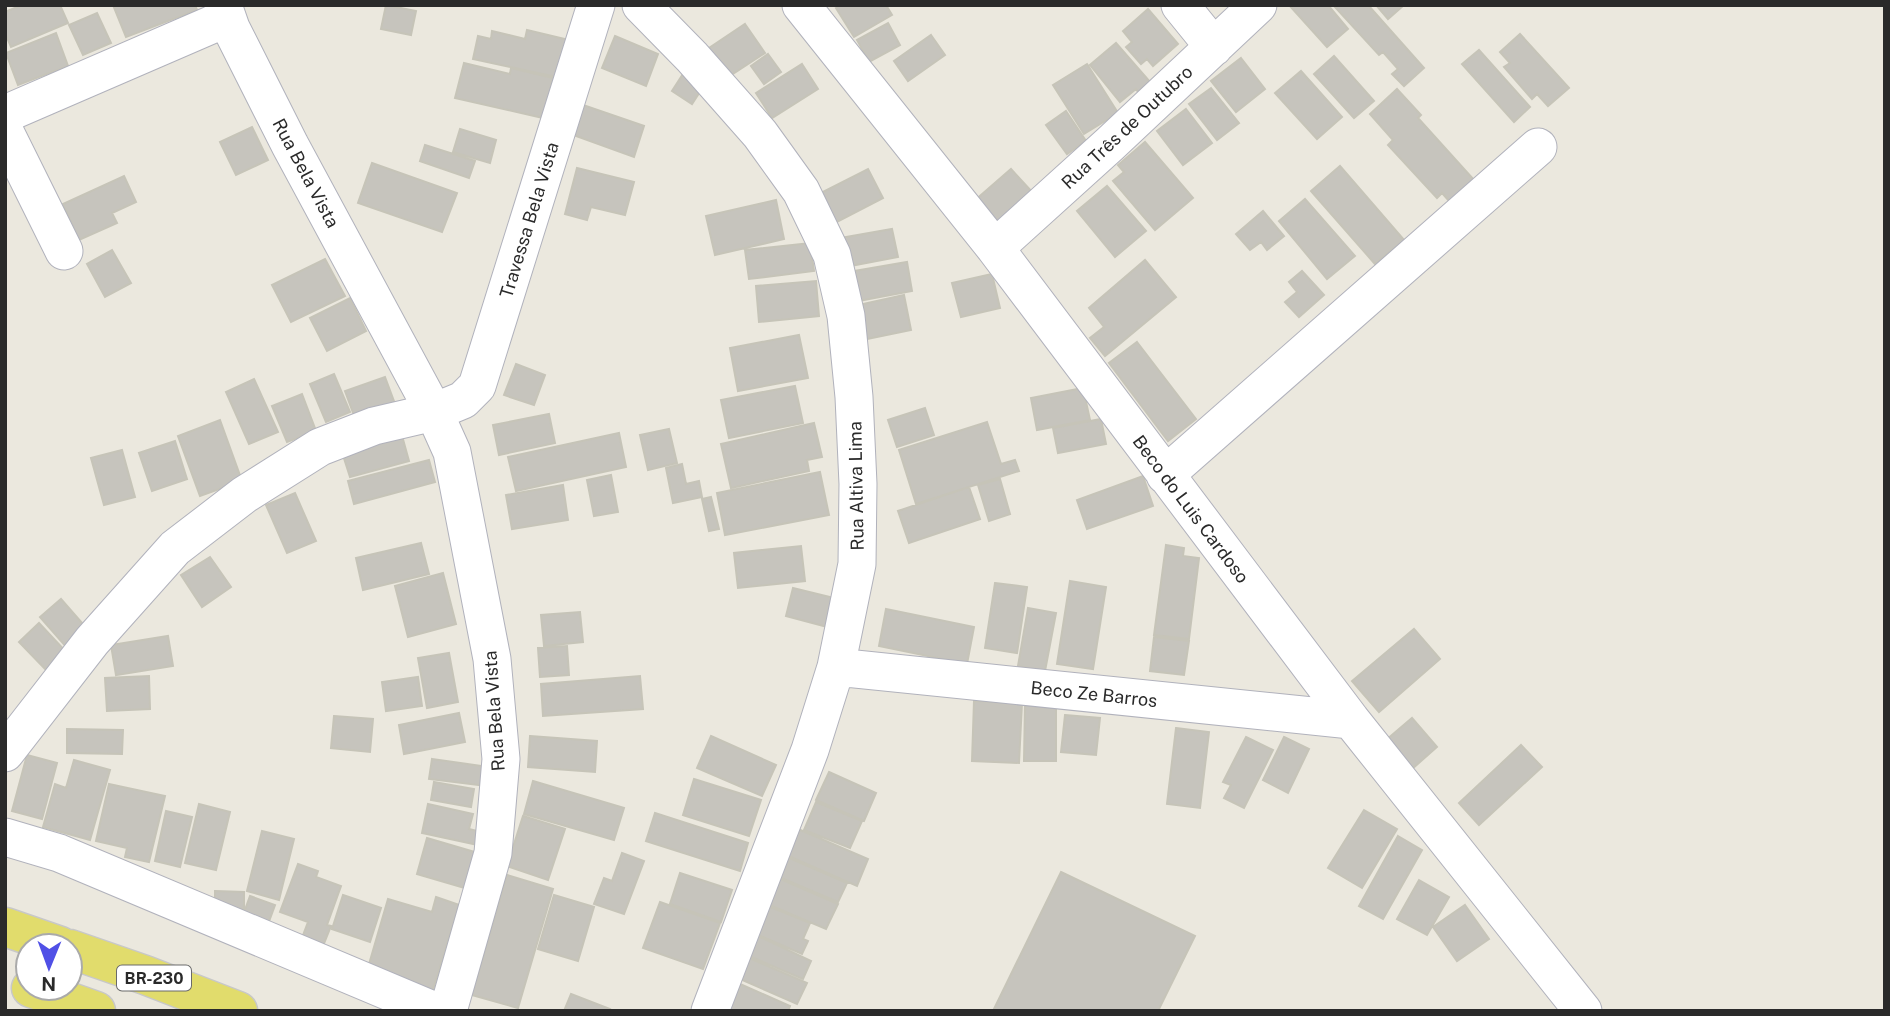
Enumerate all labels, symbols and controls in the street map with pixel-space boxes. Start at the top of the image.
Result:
street label: Rua Três de Outubro [1057,61,1197,193]
street label: Rua Bela Vista [268,115,344,231]
street label: Travessa Bela Vista [495,139,563,301]
street label: Rua Altiva Lima [844,421,868,551]
street label: Beco do Luis Cardoso [1129,431,1253,587]
street label: Rua Bela Vista [479,650,509,772]
street label: Beco Ze Barros [1030,677,1158,711]
north arrow [14,932,84,1002]
road number: BR-230 [117,966,191,990]
text: N [41,973,56,995]

